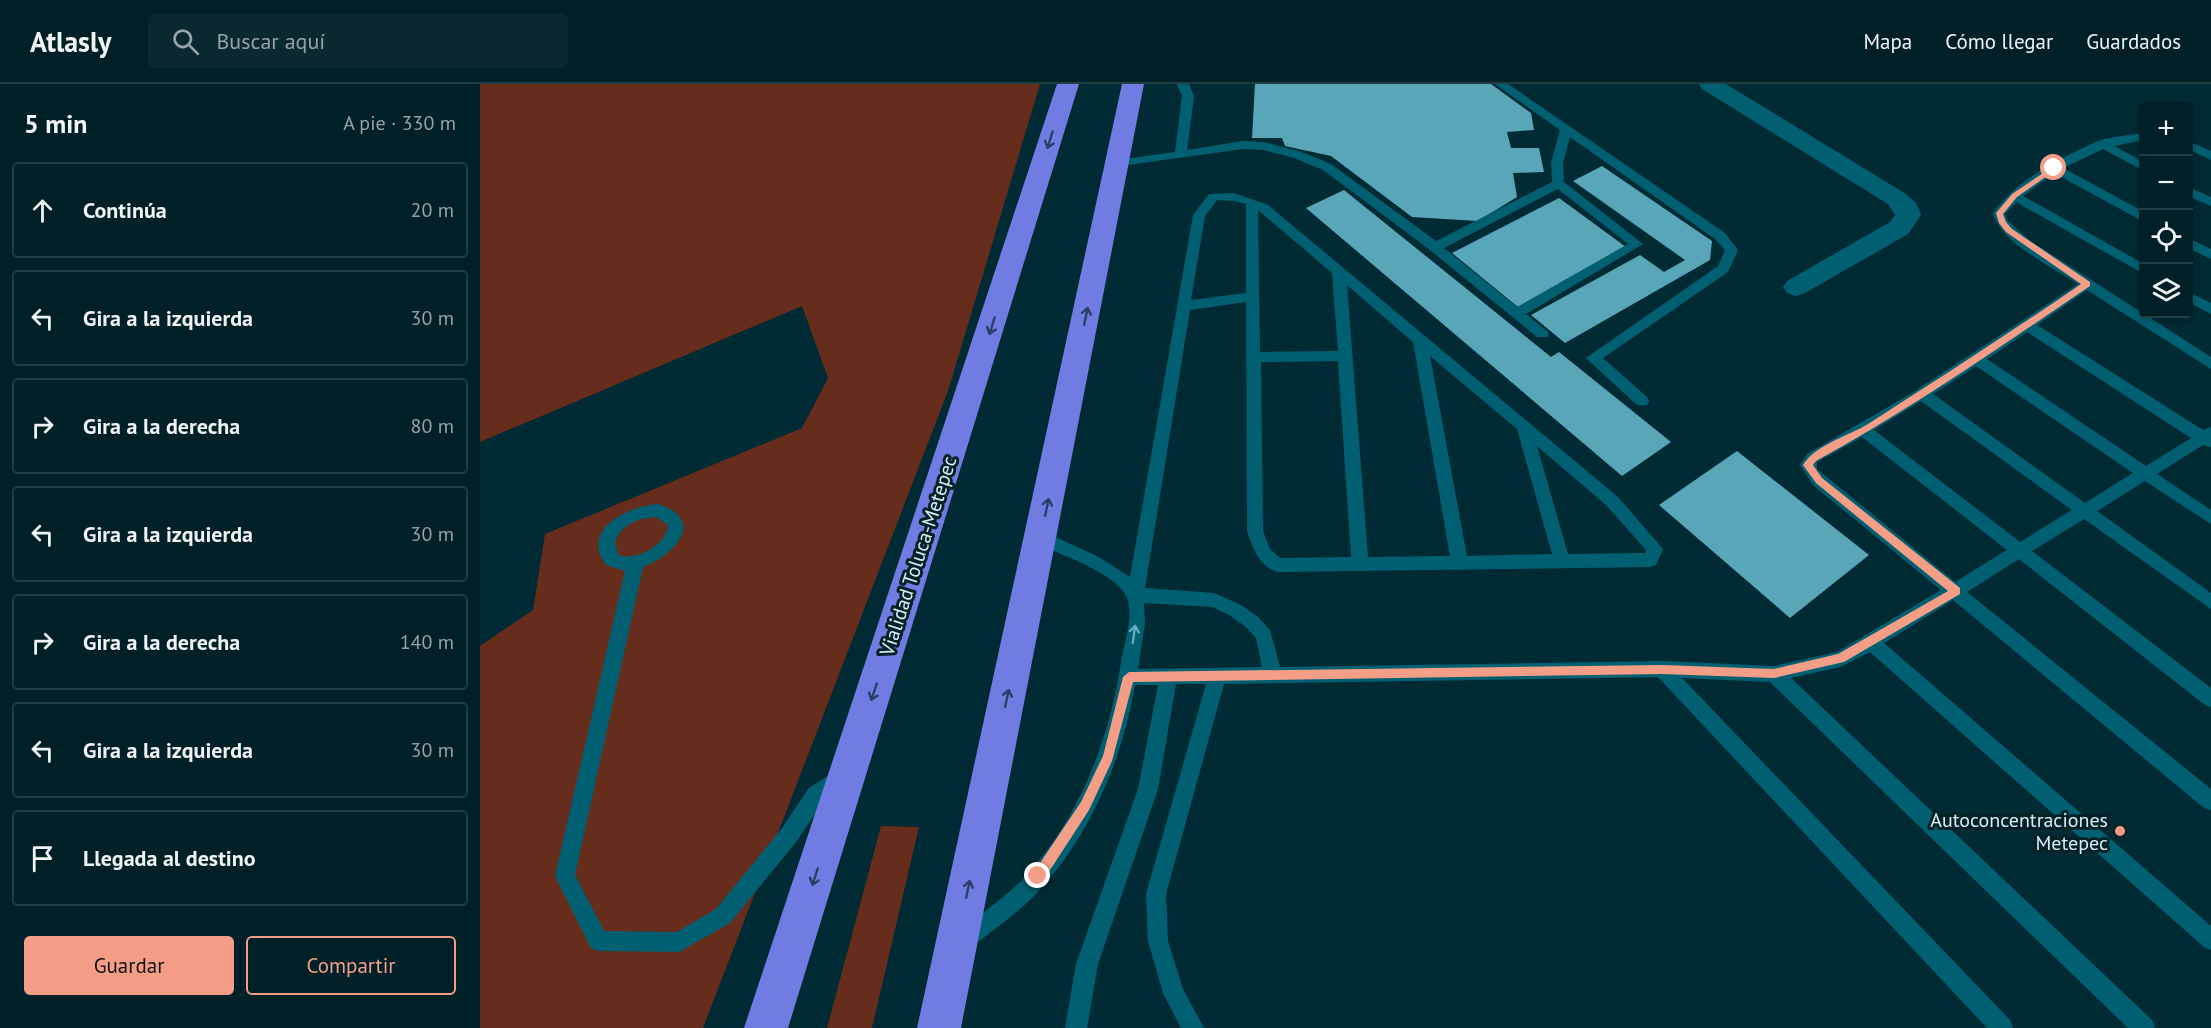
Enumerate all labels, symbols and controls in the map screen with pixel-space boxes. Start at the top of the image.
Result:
search box [148,14,568,68]
text: Atlasly [30,23,112,60]
icon: search [169,25,202,58]
text: Buscar aquí [217,27,325,55]
text: Mapa [1863,28,1912,55]
text: Cómo llegar [1945,28,2053,55]
text: Guardados [2086,28,2181,55]
map controls [2139,102,2193,318]
button: + [2139,102,2193,156]
text: 5 min [24,107,87,140]
text: A pie · 330 m [343,110,456,136]
one-way arrow [1044,130,1055,149]
route start [2040,154,2066,180]
button: − [2139,156,2193,210]
icon: ahead [26,194,59,227]
text: Continúa [83,196,167,224]
text: 20 m [411,197,454,223]
button: locate [2139,210,2193,264]
button: layers [2139,264,2193,318]
icon: left [26,302,59,335]
text: Gira a la izquierda [83,304,253,332]
text: 30 m [411,305,454,331]
one-way arrow [1081,306,1092,326]
one-way arrow [986,316,997,335]
icon: right [26,410,59,443]
text: Gira a la derecha [83,412,240,440]
text: 80 m [411,413,454,439]
street label: Vialidad Toluca-Metepec [873,453,963,660]
one-way arrow [1042,497,1053,517]
icon: left [26,518,59,551]
text: Gira a la izquierda [83,520,253,548]
text: 30 m [411,521,454,547]
one-way arrow [1129,624,1140,644]
icon: right [26,626,59,659]
text: Gira a la derecha [83,628,240,656]
text: 140 m [400,629,454,655]
one-way arrow [868,682,879,700]
one-way arrow [1002,688,1013,708]
icon: left [26,734,59,767]
text: Gira a la izquierda [83,736,253,764]
text: 30 m [411,737,454,763]
place label: Autoconcentraciones Metepec [1930,807,2108,856]
marker: Autoconcentraciones Metepec [2113,824,2127,838]
icon: arrive [26,842,59,875]
text: Llegada al destino [83,844,256,872]
route end [1024,862,1050,888]
one-way arrow [808,867,819,886]
one-way arrow [963,879,974,899]
button: Guardar [24,936,234,995]
button: Compartir [246,936,456,995]

